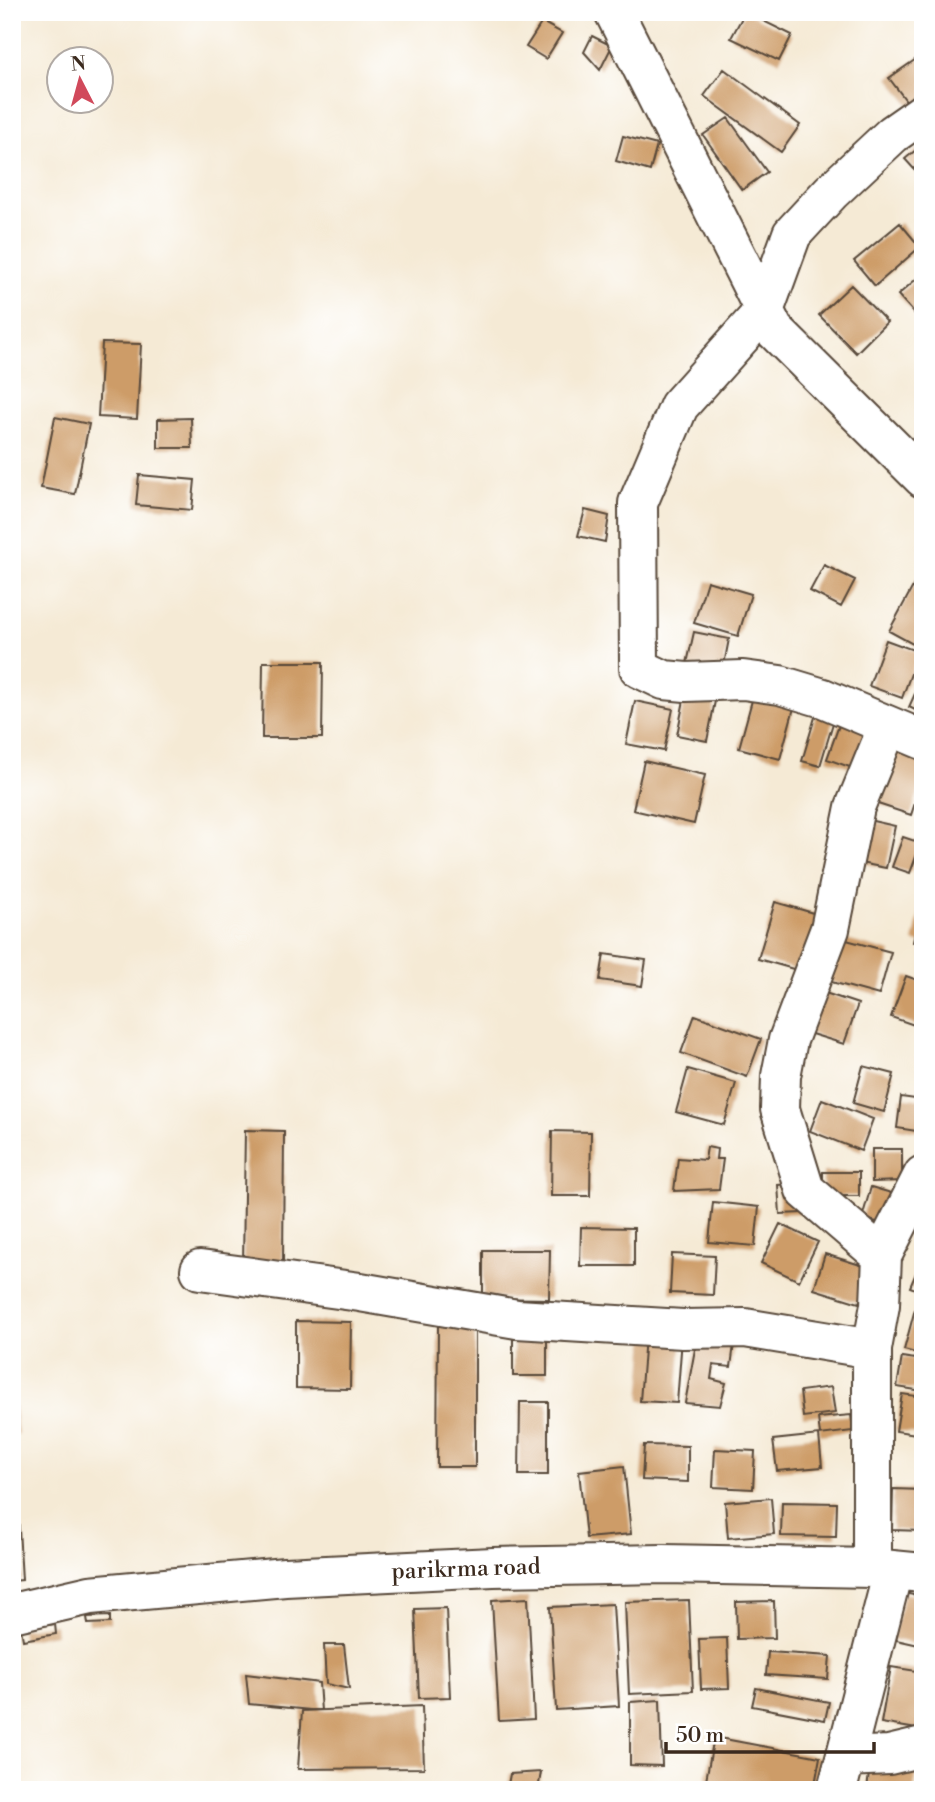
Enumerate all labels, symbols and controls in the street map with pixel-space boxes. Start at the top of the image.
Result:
north arrow [46,46,116,116]
text: N [70,51,87,77]
street label: parikrma road [391,1552,541,1586]
scale bar [666,1711,874,1755]
text: 50 m [676,1723,724,1749]

